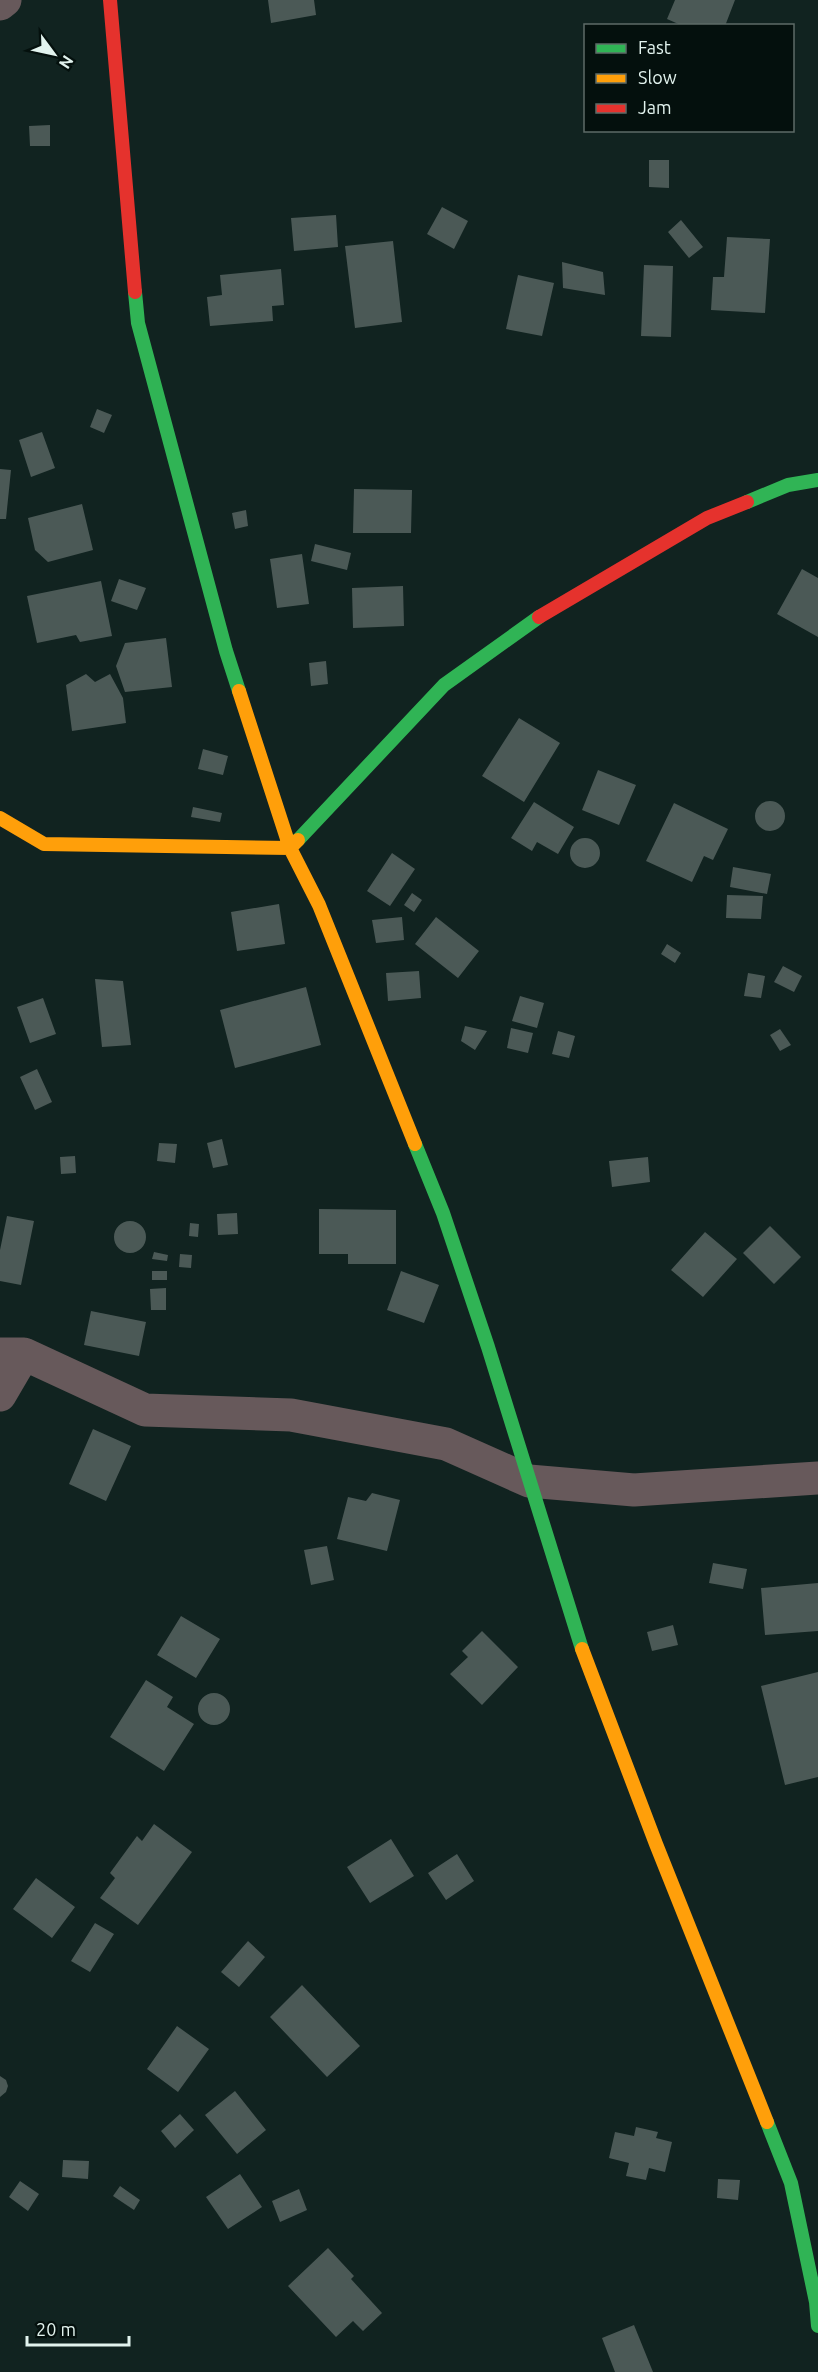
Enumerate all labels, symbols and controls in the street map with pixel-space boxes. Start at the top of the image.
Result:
north arrow [24,24,84,84]
legend [584,24,794,132]
text: Fast [638,37,671,57]
text: N [56,52,77,72]
text: Slow [638,67,677,87]
text: Jam [638,97,672,117]
scale bar [27,2309,129,2347]
text: 20 m [36,2319,76,2339]

